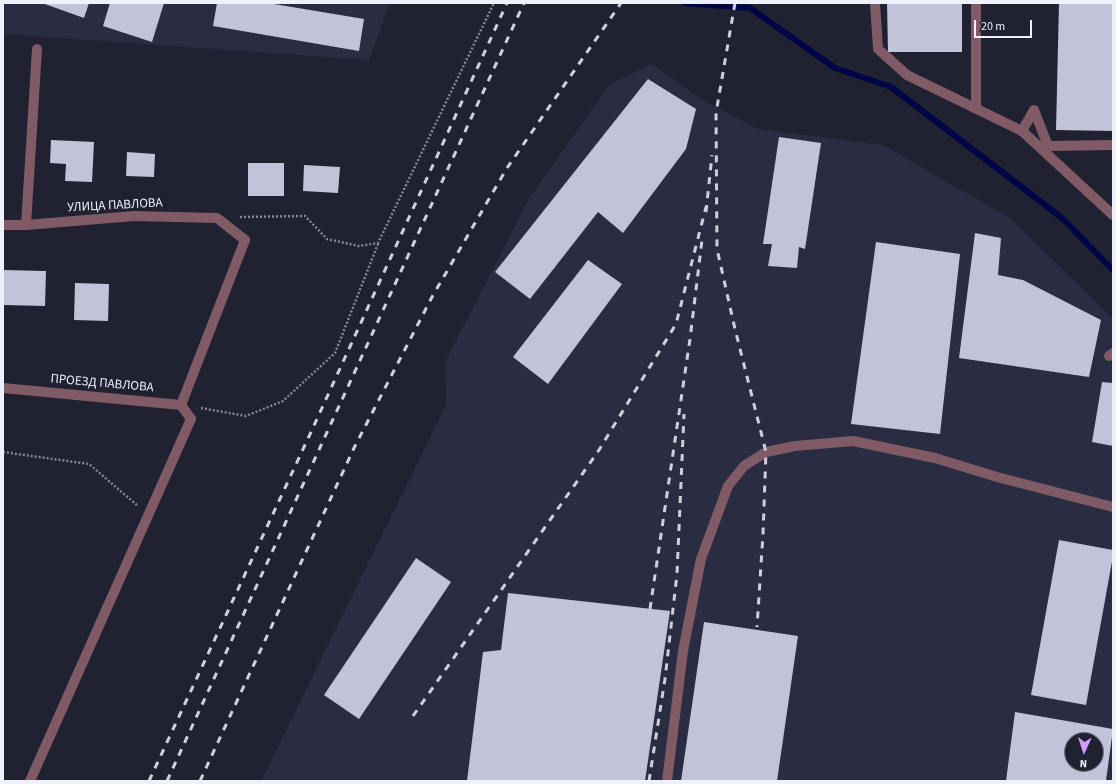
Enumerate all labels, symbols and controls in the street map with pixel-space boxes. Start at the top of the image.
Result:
scale bar [976,12,1034,38]
text: 20 m [981,18,1005,35]
street label: УЛИЦА ПАВЛОВА [67,196,163,216]
street label: ПРОЕЗД ПАВЛОВА [50,372,154,396]
north arrow [1064,732,1104,772]
text: N [1079,756,1087,771]

